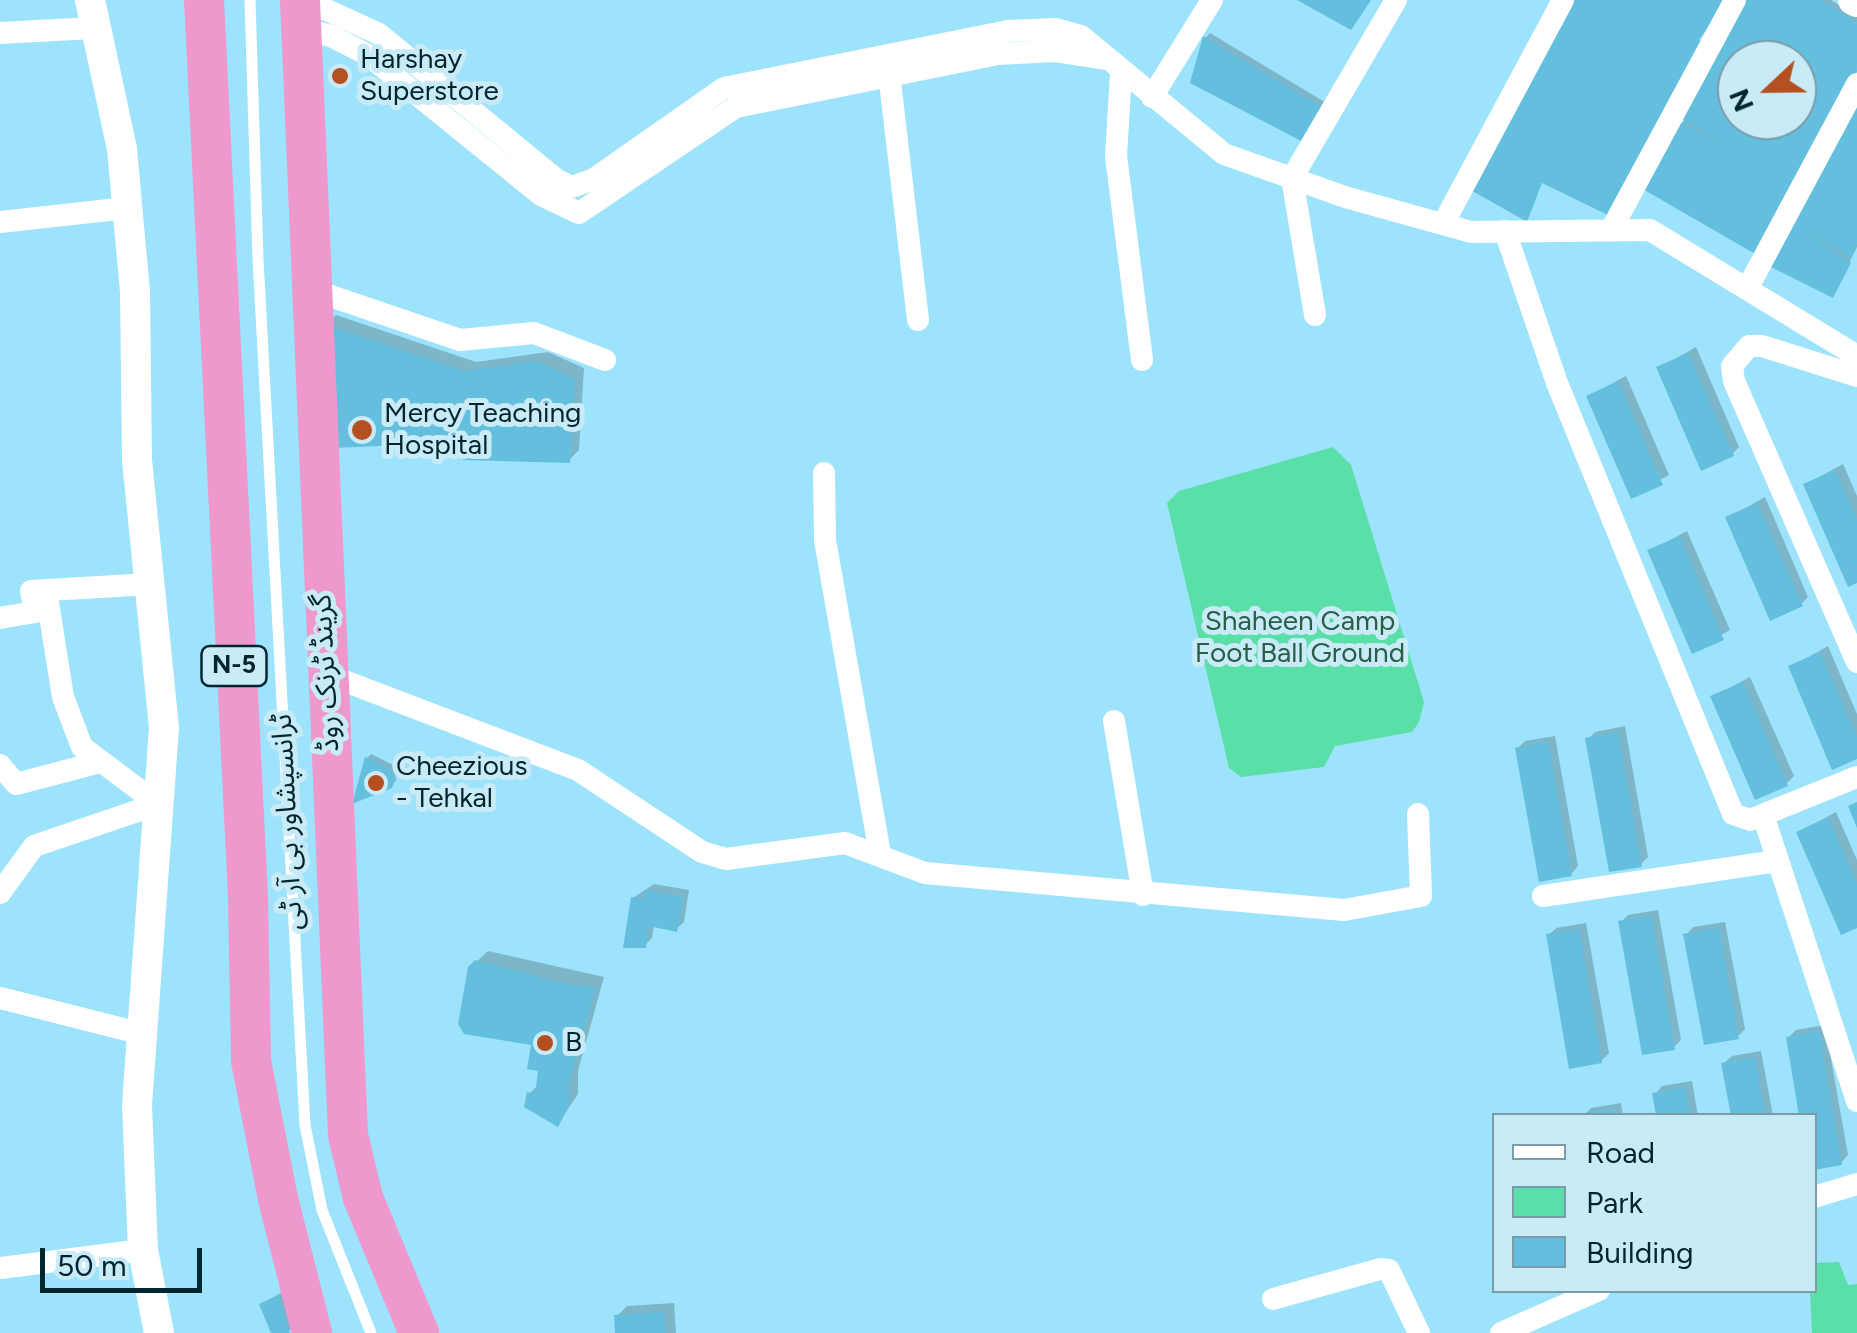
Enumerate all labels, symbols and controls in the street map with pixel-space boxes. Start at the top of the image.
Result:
north arrow [1717,40,1817,140]
place label: Harshay Superstore [360,43,499,109]
marker: Harshay Superstore [329,65,351,87]
text: N [1721,84,1761,117]
place label: Mercy Teaching Hospital [384,397,581,463]
marker: Mercy Teaching Hospital [349,417,375,443]
street label: گرینڈ ٹرنک روڈ [305,593,347,753]
park label: Shaheen Camp Foot Ball Ground [1195,605,1405,671]
road number: N-5 [202,646,266,686]
street label: ٹرانسپشاور بی آر ٹی [266,713,310,931]
place label: Cheezious - Tehkal [396,750,528,816]
marker: Cheezious - Tehkal [365,772,387,794]
place label: B [565,1026,582,1060]
marker: B [534,1032,556,1054]
legend [1492,1113,1817,1293]
text: Road [1586,1134,1655,1171]
text: Park [1586,1184,1643,1221]
scale bar [45,1228,208,1290]
text: Building [1586,1234,1694,1271]
text: 50 m [57,1247,126,1284]

